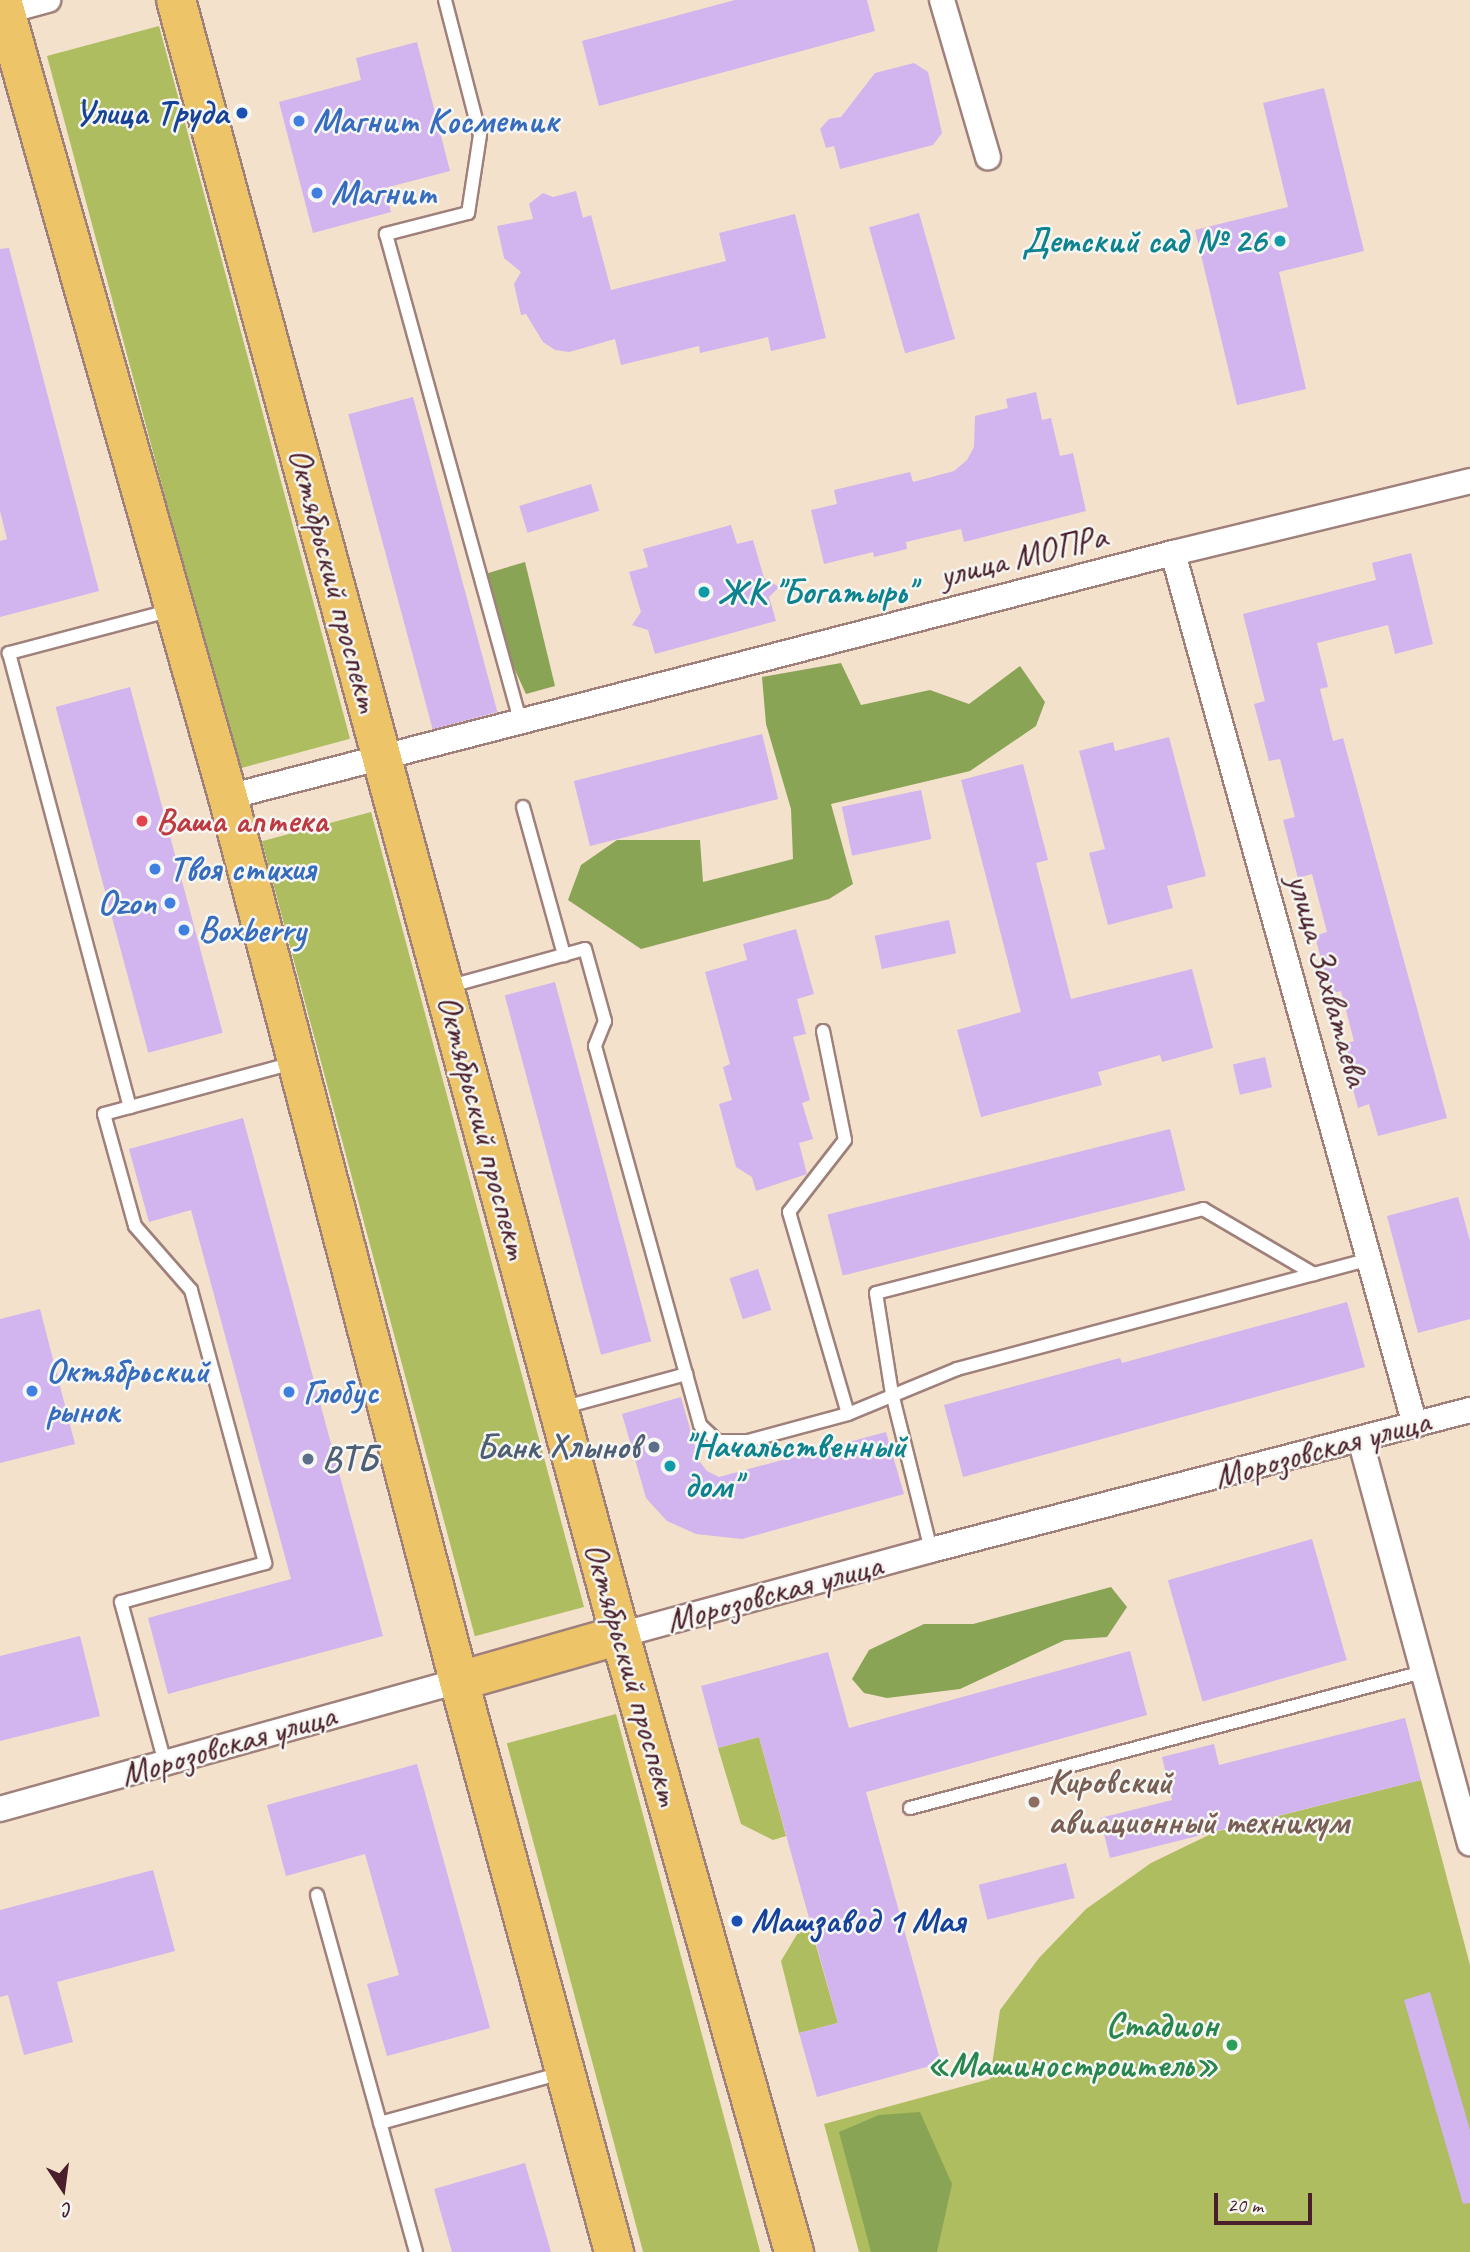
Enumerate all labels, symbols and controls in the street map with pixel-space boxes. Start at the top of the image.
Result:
place label: Улица Труда [80,92,228,134]
place label: Магнит Косметик [313,100,552,142]
marker: Улица Труда [234,105,250,121]
marker: Магнит Косметик [291,113,307,129]
place label: Магнит [331,172,437,214]
marker: Магнит [309,185,325,201]
place label: Детский сад № 26 [1022,220,1266,262]
marker: Детский сад № 26 [1272,233,1288,249]
street label: Октябрьский проспект [279,443,389,717]
street label: улица МОПРа [935,515,1111,597]
place label: ЖК "Богатырь" [718,571,914,613]
marker: ЖК "Богатырь" [696,584,712,600]
place label: Ваша аптека [156,800,330,842]
marker: Ваша аптека [134,813,150,829]
place label: Твоя стихия [169,848,322,890]
marker: Твоя стихия [147,861,163,877]
street label: улица Захватаева [1278,870,1378,1090]
place label: Ozon [98,882,156,924]
marker: Ozon [162,895,178,911]
place label: Boxberry [198,909,305,951]
marker: Boxberry [176,922,192,938]
street label: Октябрьский проспект [428,990,538,1264]
place label: Октябрьский рынок [46,1350,209,1432]
place label: Глобус [303,1371,378,1413]
marker: Октябрьский рынок [24,1383,40,1399]
marker: Глобус [281,1384,297,1400]
street label: Морозовская улица [1208,1400,1436,1498]
place label: "Начальственный дом" [684,1425,906,1507]
place label: Банк Хлынов [477,1426,640,1468]
place label: ВТБ [322,1438,378,1480]
marker: Банк Хлынов [646,1439,662,1455]
marker: ВТБ [300,1451,316,1467]
marker: "Начальственный дом" [662,1458,678,1474]
street label: Октябрьский проспект [574,1538,690,1810]
street label: Морозовская улица [660,1544,888,1642]
street label: Морозовская улица [115,1694,341,1796]
place label: Кировский авиационный техникум [1048,1761,1349,1843]
marker: Кировский авиационный техникум [1026,1794,1042,1810]
place label: Машзавод 1 Мая [751,1900,965,1942]
marker: Машзавод 1 Мая [729,1913,745,1929]
place label: Стадион «Машиностроитель» [927,2004,1218,2086]
marker: Стадион «Машиностроитель» [1224,2037,1240,2053]
north arrow [28,2154,98,2224]
scale bar [1218,2178,1316,2222]
text: 20 m [1227,2192,1263,2218]
text: С [60,2197,75,2222]

